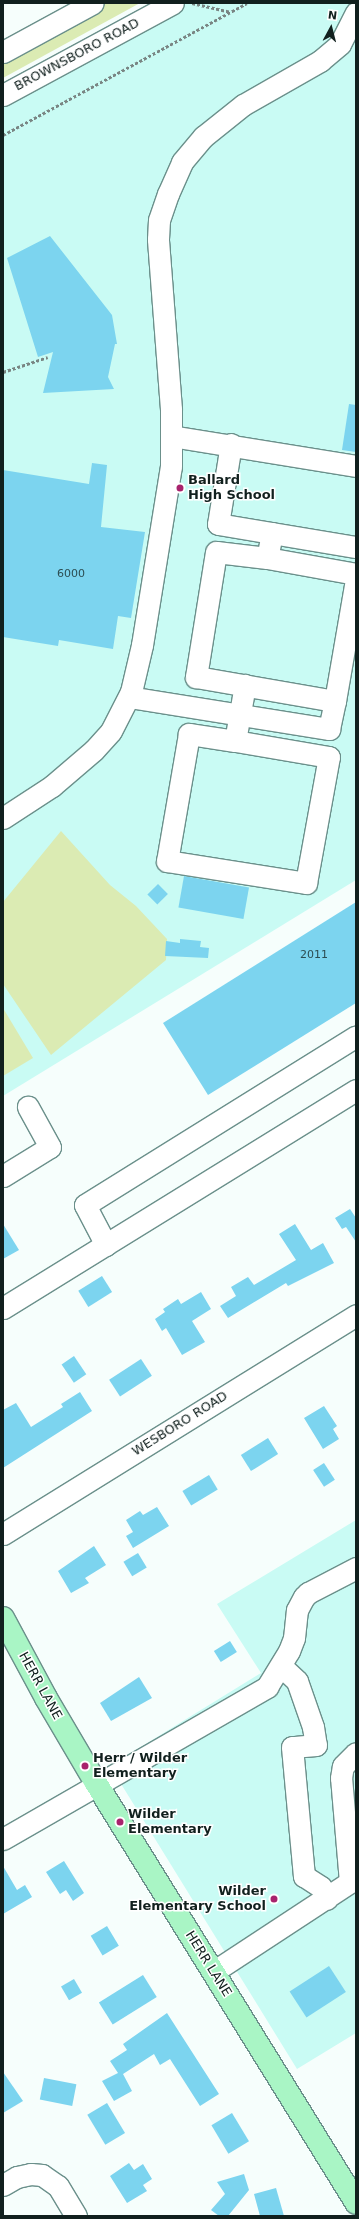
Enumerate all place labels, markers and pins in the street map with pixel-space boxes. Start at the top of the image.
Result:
place label: Ballard High School [188,473,275,504]
marker: Ballard High School [175,483,185,493]
place label: Herr / Wilder Elementary [93,1751,187,1782]
marker: Herr / Wilder Elementary [80,1761,90,1771]
place label: Wilder Elementary [128,1807,212,1838]
marker: Wilder Elementary [115,1817,125,1827]
place label: Wilder Elementary School [129,1884,266,1915]
marker: Wilder Elementary School [269,1894,279,1904]

